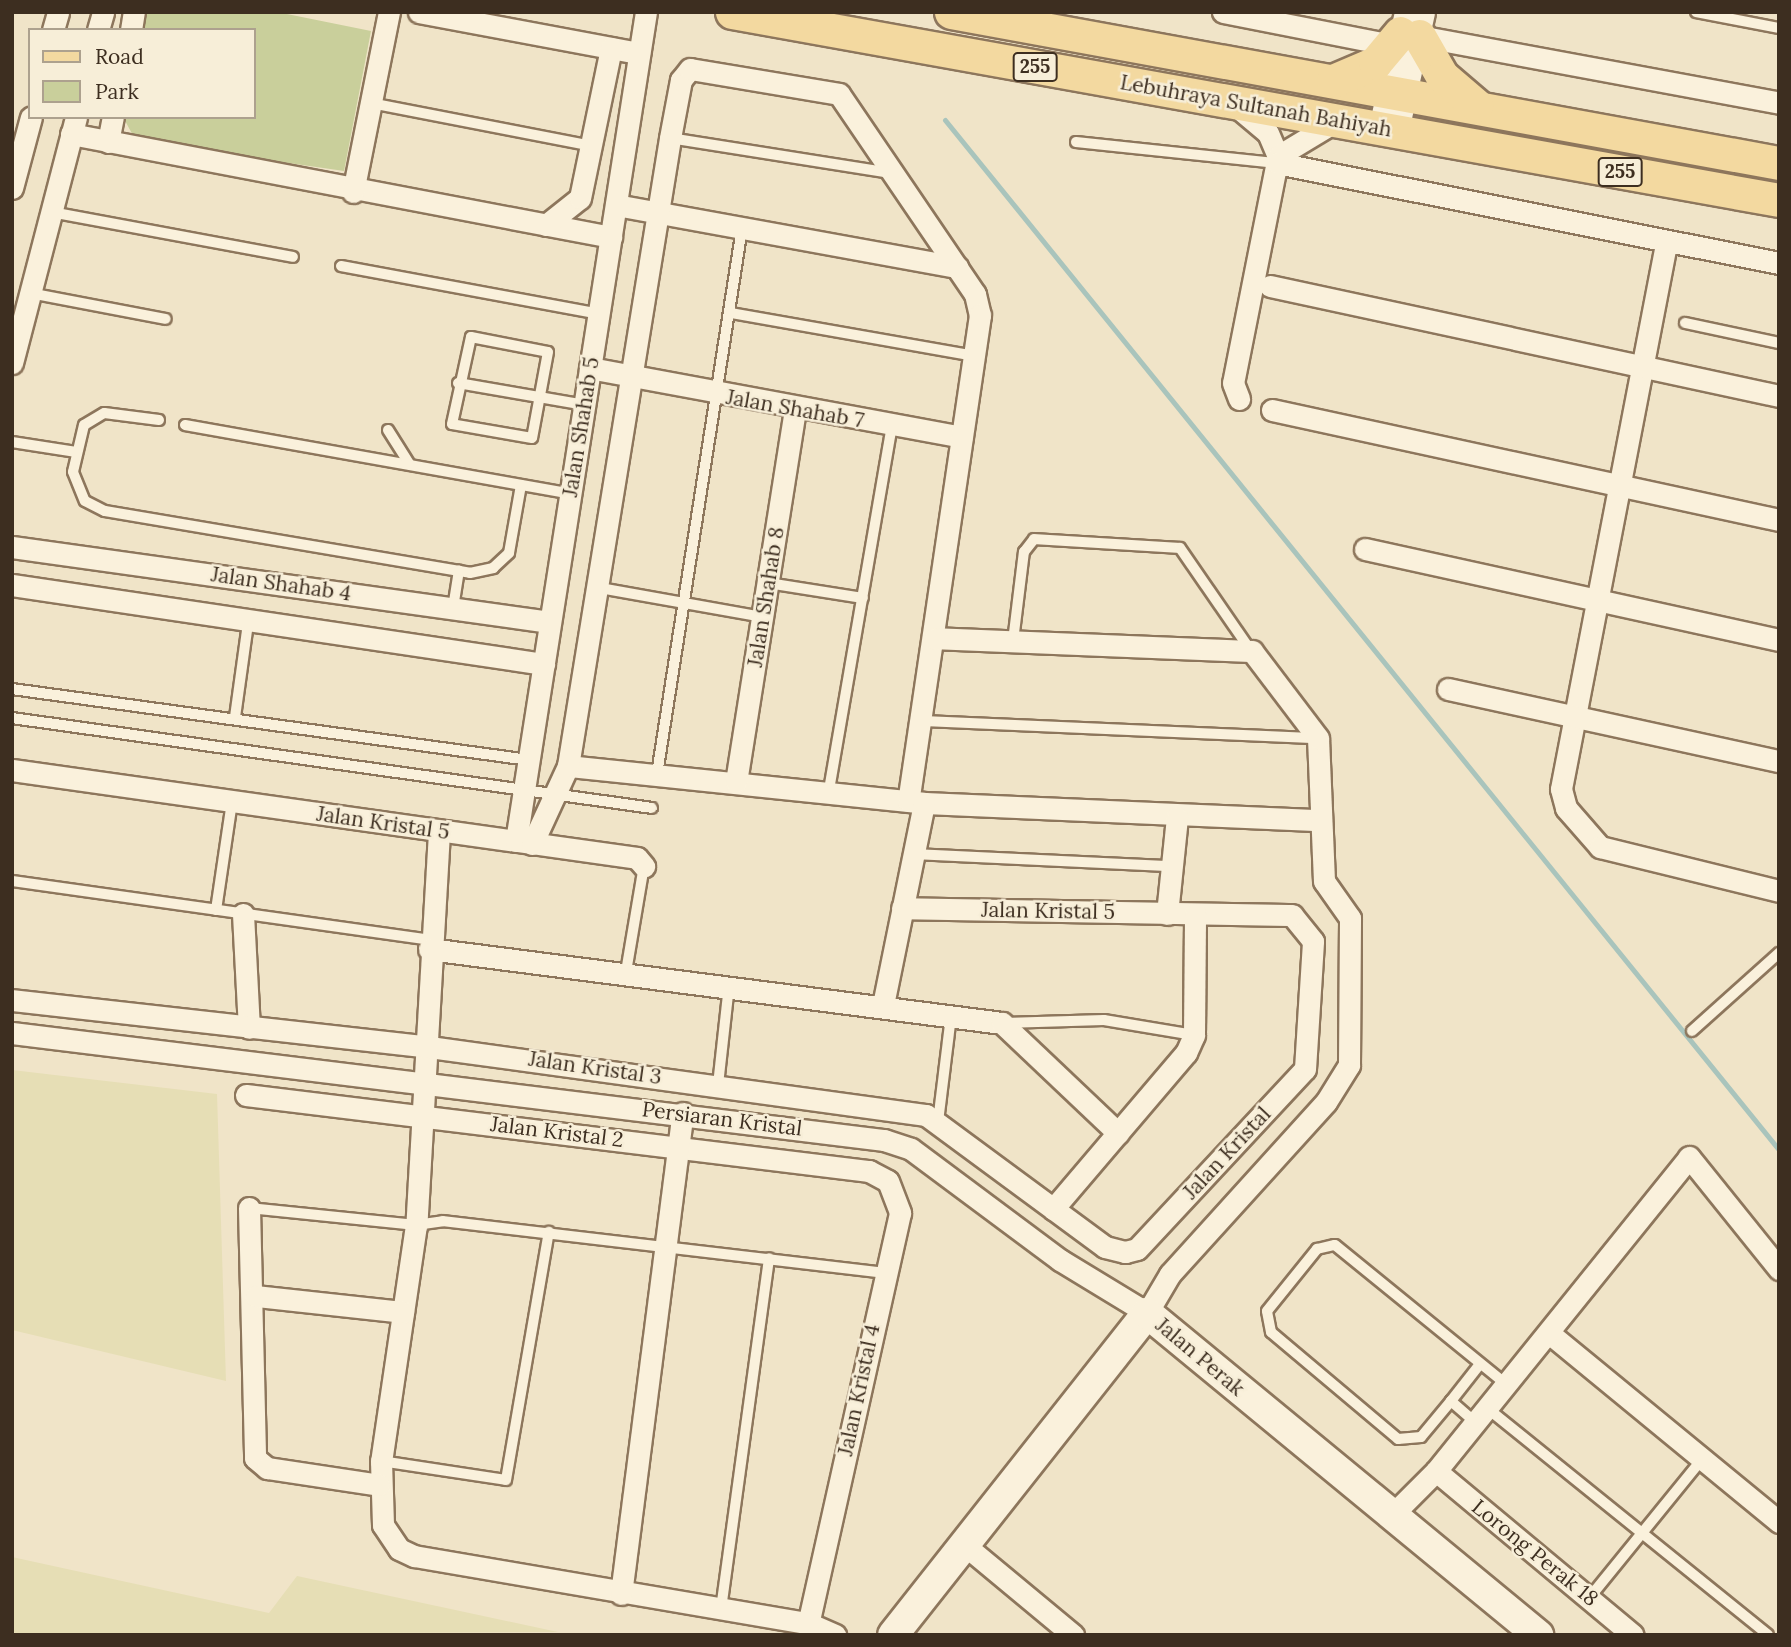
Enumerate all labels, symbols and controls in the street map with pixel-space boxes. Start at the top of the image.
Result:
legend [28,28,256,119]
text: Road [95,43,144,70]
road number: 255 [1012,52,1058,82]
street label: Lebuhraya Sultanah Bahiyah [1118,70,1394,142]
text: Park [95,78,139,105]
road number: 255 [1597,156,1643,188]
street label: Jalan Shahab 5 [558,355,604,499]
street label: Jalan Shahab 7 [724,384,866,434]
street label: Jalan Shahab 8 [742,525,790,669]
street label: Jalan Shahab 4 [209,562,353,606]
street label: Jalan Kristal 5 [315,801,451,845]
street label: Jalan Kristal 5 [981,897,1115,925]
street label: Jalan Kristal 3 [527,1046,663,1090]
street label: Persiaran Kristal [640,1097,804,1141]
street label: Jalan Kristal [1178,1102,1276,1204]
street label: Jalan Kristal 2 [489,1111,625,1153]
street label: Jalan Perak [1150,1313,1250,1401]
street label: Jalan Kristal 4 [833,1322,885,1458]
street label: Lorong Perak 18 [1467,1494,1603,1612]

